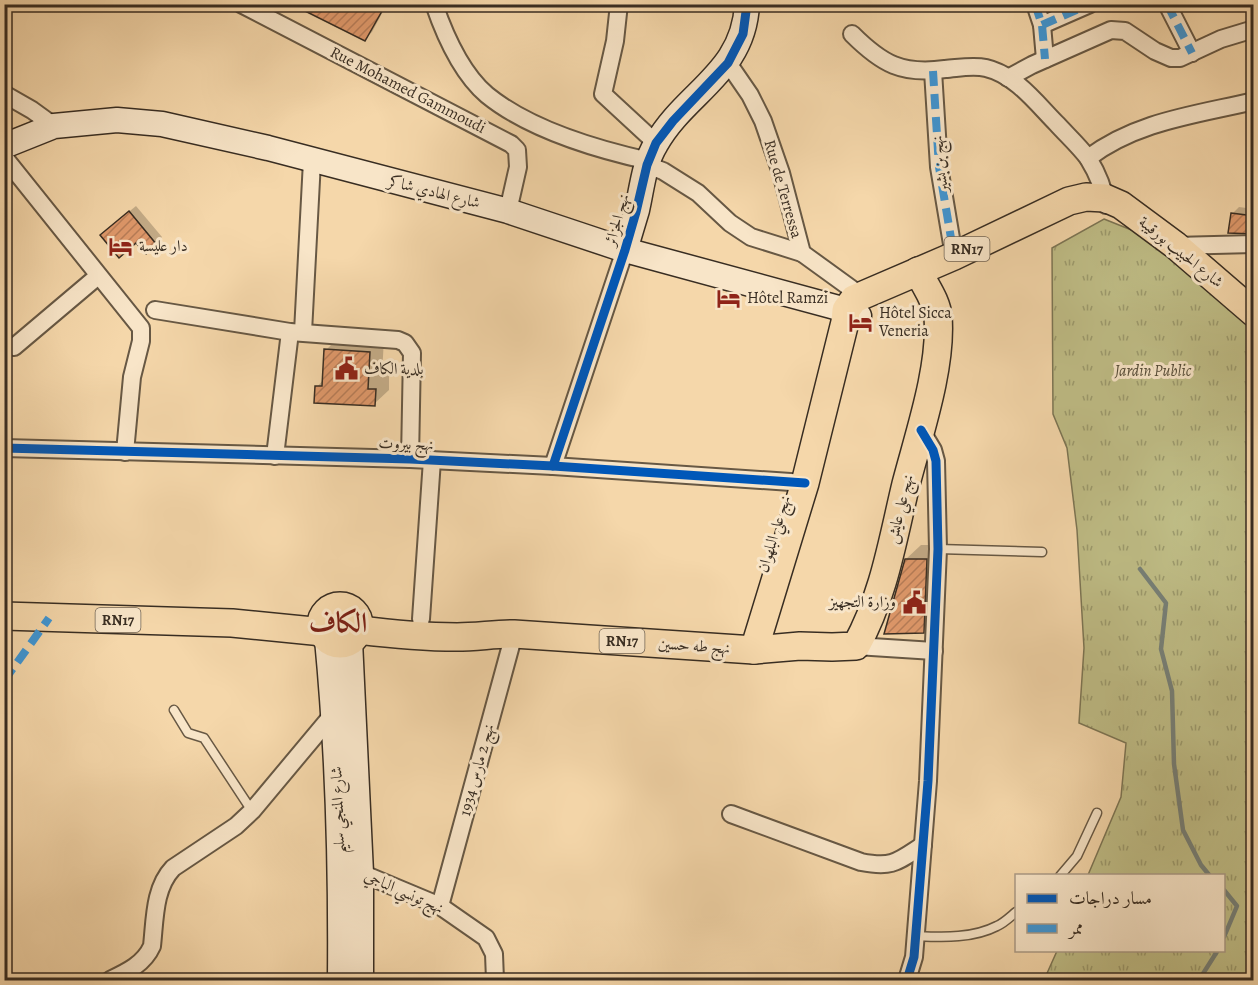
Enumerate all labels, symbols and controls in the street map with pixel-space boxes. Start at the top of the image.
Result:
street label: Rue Mohamed Gammoudi [326,41,490,139]
street label: نهج بن بشير [926,134,957,196]
street label: Rue de Terressa [758,137,808,241]
street label: شارع الهادي شاكر [383,169,482,216]
street label: نهج الجزائر [598,191,638,252]
street label: شارع الحبيب بورقيبة [1133,211,1228,295]
hotel icon: دار عليسة [108,233,134,259]
place label: دار عليسة [139,235,188,257]
road number: RN17 [944,237,990,261]
hotel icon: Hôtel Ramzi [716,285,742,311]
place label: Hôtel Ramzi [747,287,828,309]
place label: Hôtel Sicca Veneria [878,302,952,342]
hotel icon: Hôtel Sicca Veneria [848,309,874,335]
public building icon: بلدية الكاف [333,356,359,382]
place label: بلدية الكاف [364,358,424,380]
park label: Jardin Public [1114,360,1192,382]
street label: نهج بيروت [378,432,434,459]
street label: نهج علي عايش [881,472,923,547]
street label: نهج علي البلهوان [752,493,800,576]
public building icon: وزارة التجهيز [901,589,927,615]
place label: وزارة التجهيز [827,591,896,613]
district label: الكاف [309,604,367,642]
road number: RN17 [96,608,140,632]
road number: RN17 [600,629,644,653]
street label: نهج طه حسين [657,633,731,662]
street label: نهج 2 مارس 1934 [454,721,503,819]
street label: شارع المنجي سليم [325,766,356,854]
street label: نهج تونسي الباجي [359,865,447,923]
legend [1015,874,1225,952]
text: مسار دراجات [1069,886,1152,910]
text: ممر [1067,916,1083,940]

